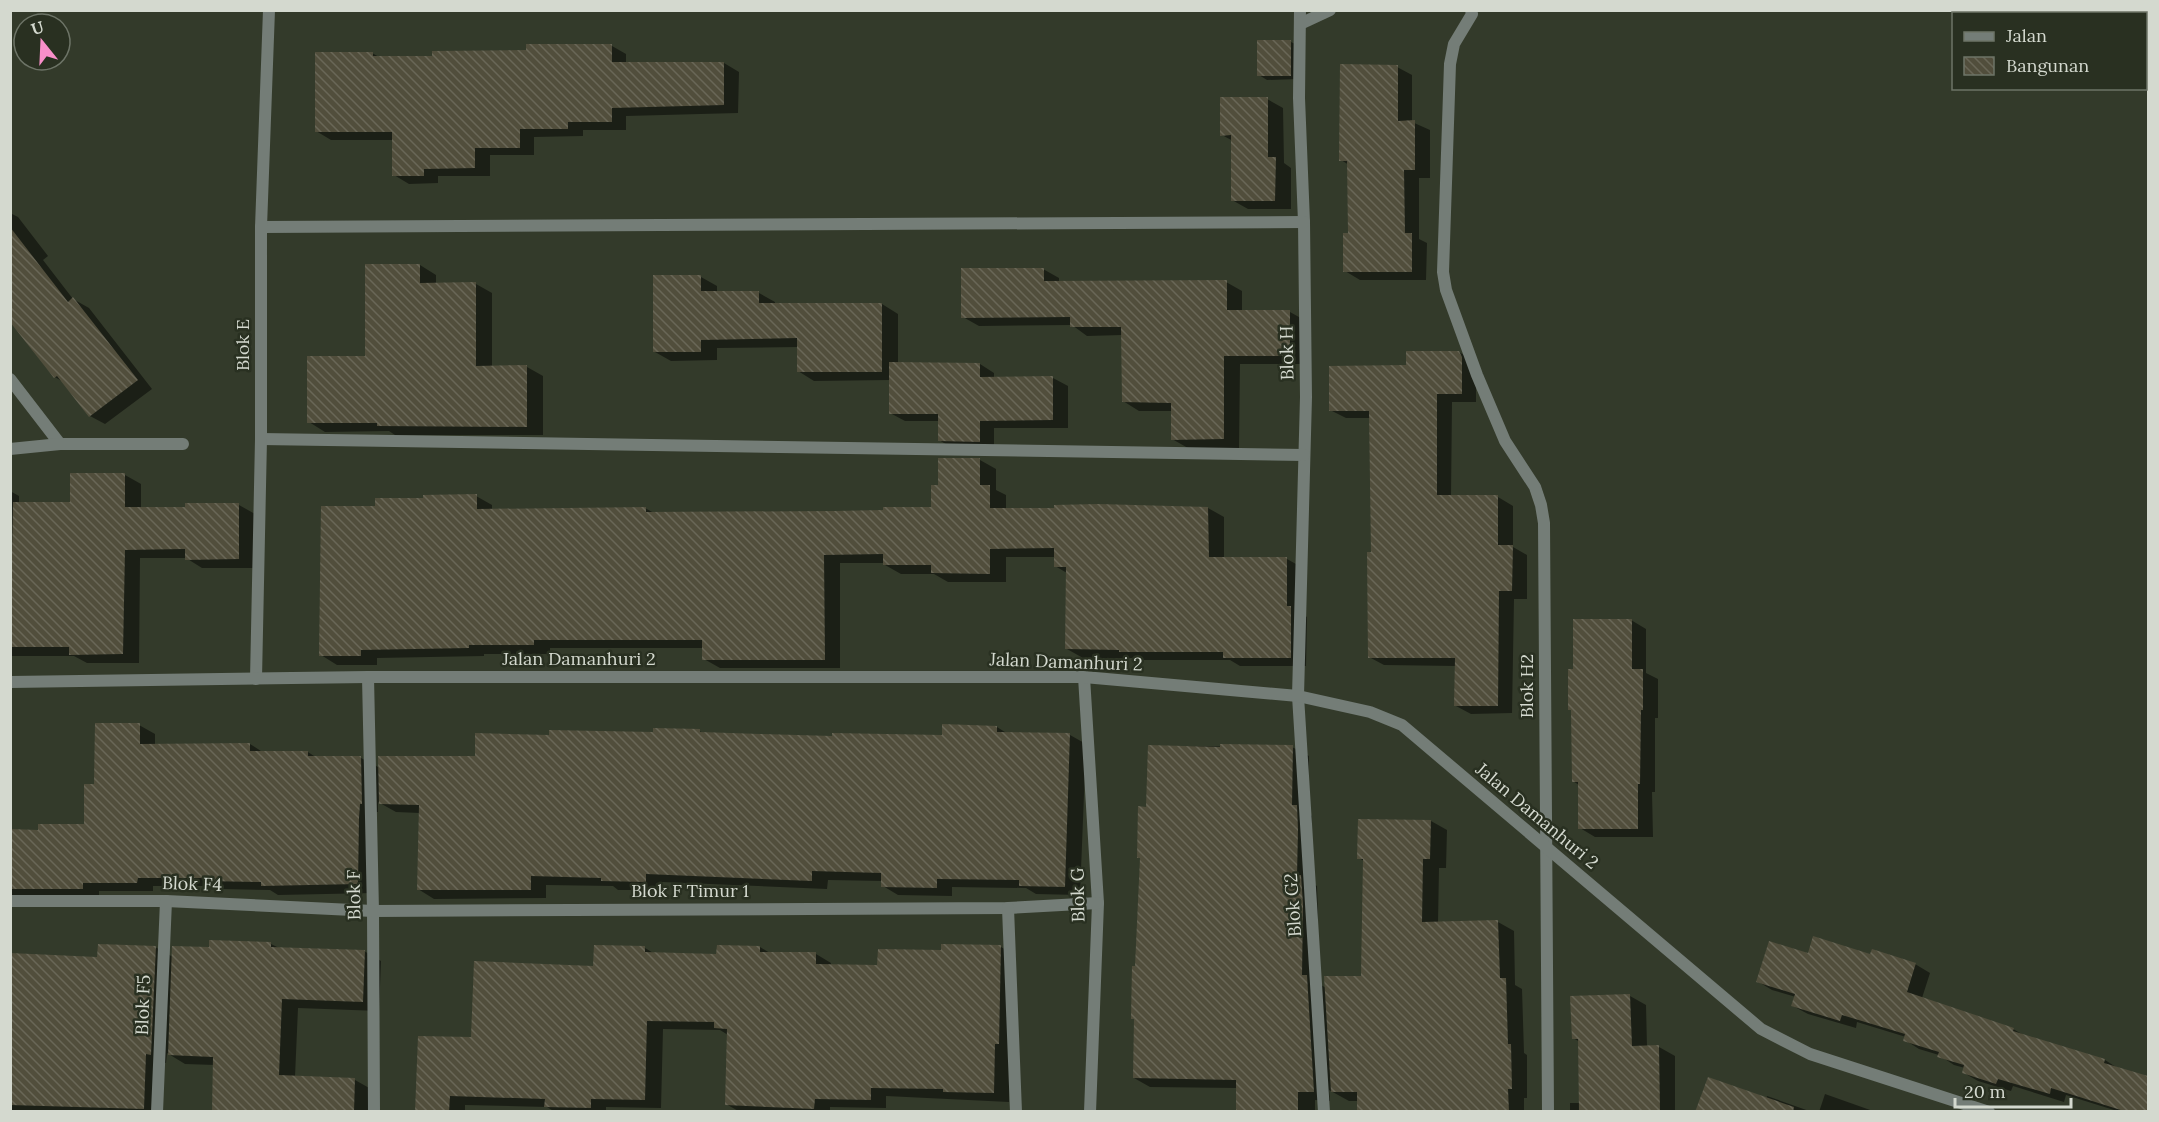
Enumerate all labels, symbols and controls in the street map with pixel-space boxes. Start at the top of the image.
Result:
north arrow [12,12,72,72]
legend [1952,12,2147,90]
text: U [28,16,46,39]
text: Jalan [2005,24,2047,47]
text: Bangunan [2006,54,2089,77]
street label: Blok E [231,319,254,371]
street label: Blok H [1275,325,1298,381]
street label: Jalan Damanhuri 2 [501,647,656,670]
street label: Jalan Damanhuri 2 [988,647,1143,676]
street label: Blok H2 [1515,654,1538,718]
street label: Jalan Damanhuri 2 [1470,757,1603,874]
street label: Blok G [1066,867,1089,922]
street label: Blok F [342,869,365,921]
street label: Blok F4 [161,871,223,896]
street label: Blok G2 [1279,872,1306,938]
street label: Blok F Timur 1 [631,879,749,902]
street label: Blok F5 [130,974,155,1036]
scale bar [1955,1071,2070,1109]
text: 20 m [1964,1080,2006,1103]

